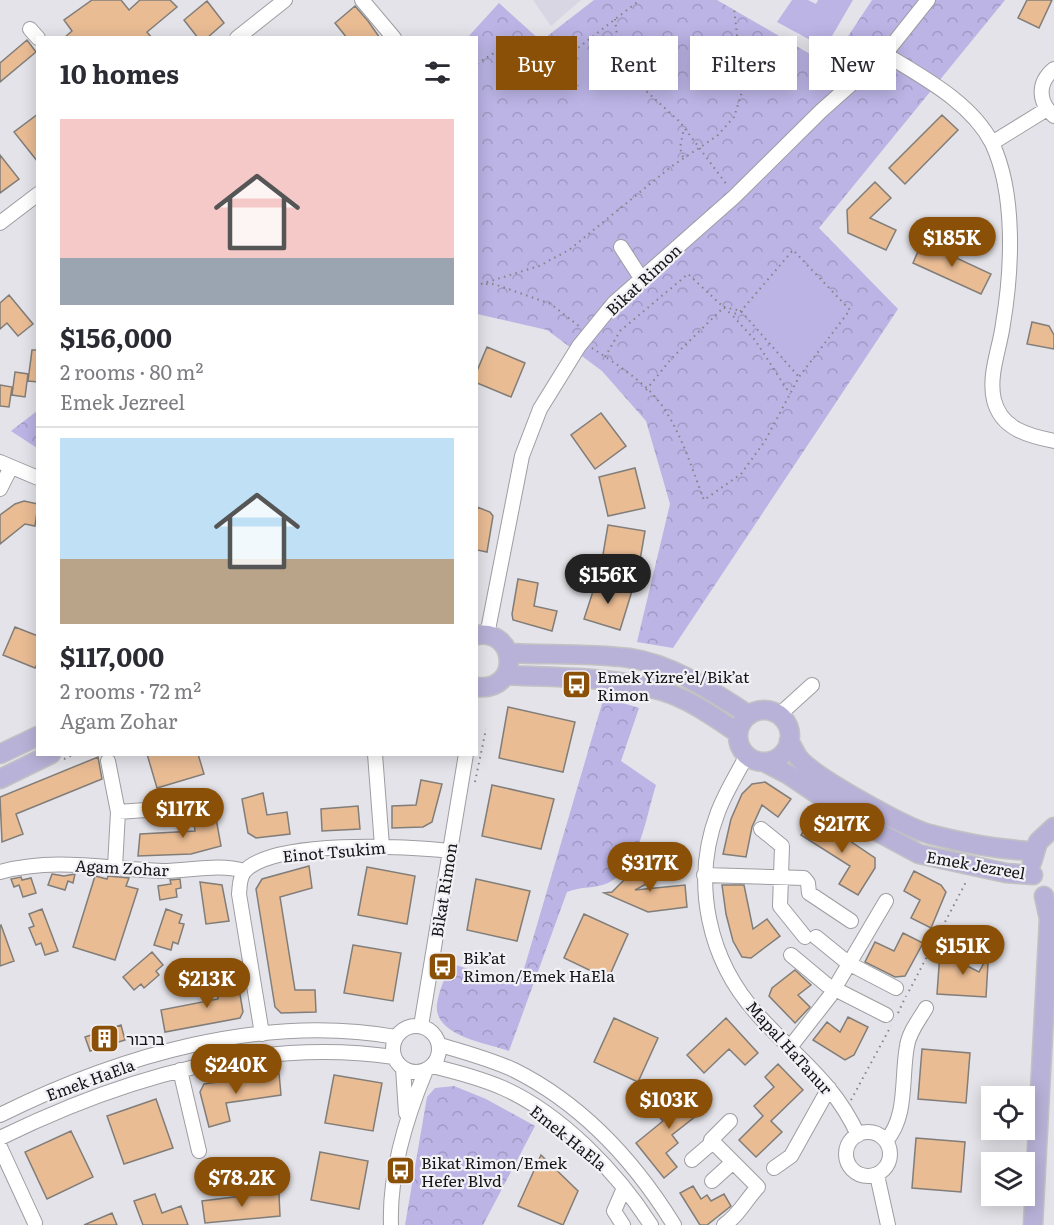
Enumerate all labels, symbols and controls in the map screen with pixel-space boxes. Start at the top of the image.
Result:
chip: Buy [496,36,577,90]
chip: Rent [589,36,678,90]
chip: Filters [690,36,797,90]
chip: New [809,36,896,90]
text: 10 homes [60,53,179,92]
icon: filters [421,56,454,89]
icon: home [203,158,311,266]
pin: $185K [910,217,994,268]
text: $185K [923,221,981,251]
street label: Bikat Rimon [600,237,686,320]
text: $156,000 [60,317,172,356]
text: 2 rooms · 80 m² [60,356,203,386]
text: Emek Jezreel [60,386,185,416]
icon: home [203,477,311,585]
pin: $156K [566,554,650,605]
text: $156K [579,558,637,588]
text: $117,000 [60,636,164,675]
place label: Emek Yizre’el/Bik’at Rimon [597,664,750,706]
bus stop icon: Emek Yizre’el/Bik’at Rimon [560,669,592,701]
text: 2 rooms · 72 m² [60,675,201,705]
text: Agam Zohar [60,705,177,735]
pin: $117K [141,788,225,839]
text: $117K [156,792,210,822]
pin: $217K [800,803,884,854]
text: $217K [814,807,870,837]
street label: Einot Tsukim [281,834,387,867]
street label: Bikat Rimon [424,841,462,939]
pin: $317K [608,842,692,893]
street label: Emek Jezreel [925,843,1027,885]
text: $317K [621,846,679,876]
street label: Agam Zohar [74,853,170,881]
pin: $151K [921,925,1005,976]
text: $151K [935,929,991,959]
place label: Bik’at Rimon/Emek HaEla [463,945,615,987]
bus stop icon: Bik’at Rimon/Emek HaEla [426,950,458,982]
pin: $213K [165,958,249,1009]
text: $213K [178,962,236,992]
street label: Mapal HaTanur [741,995,839,1100]
building icon: ברבור [89,1022,121,1054]
place label: ברבור [126,1026,165,1050]
pin: $240K [194,1044,278,1095]
text: $240K [205,1048,267,1078]
street label: Emek HaEla [42,1052,138,1106]
pin: $103K [627,1079,711,1130]
text: $103K [640,1083,699,1113]
map controls [981,1086,1035,1206]
button: locate [981,1086,1035,1140]
street label: Emek HaEla [525,1098,613,1176]
place label: Bikat Rimon/Emek Hefer Blvd [421,1150,567,1192]
button: layers [981,1152,1035,1206]
bus stop icon: Bikat Rimon/Emek Hefer Blvd [384,1155,416,1187]
pin: $78.2K [193,1157,291,1208]
text: $78.2K [208,1161,276,1191]

